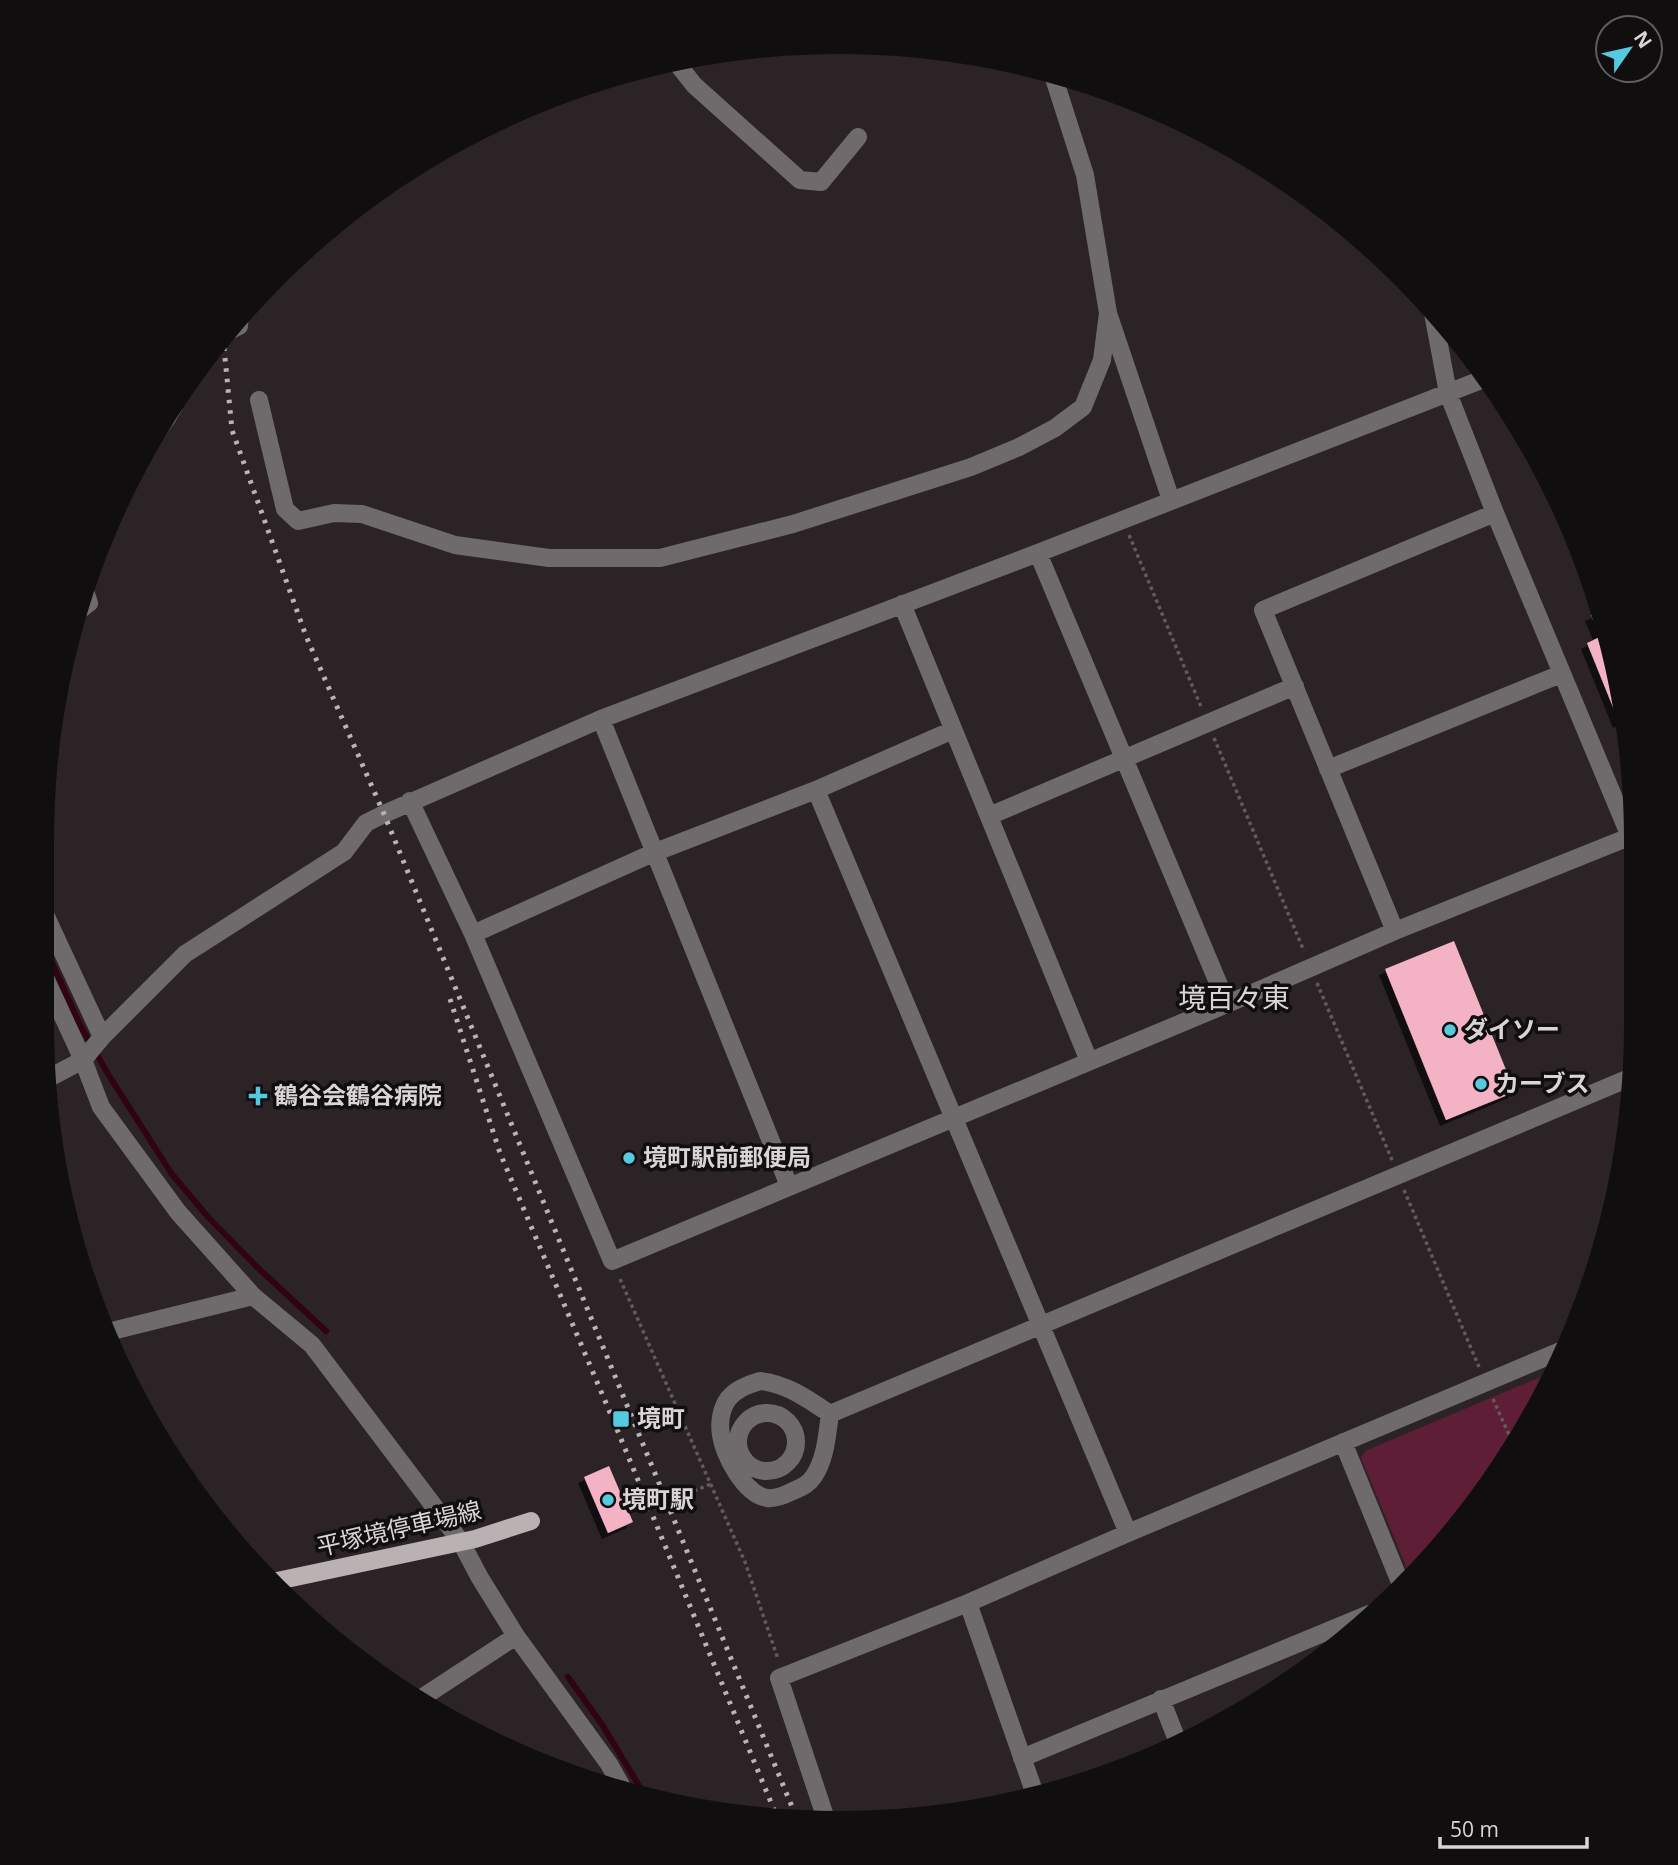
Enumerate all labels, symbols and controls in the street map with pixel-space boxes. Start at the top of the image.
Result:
north arrow [1594,14,1664,84]
text: N [1628,26,1658,53]
district label: 境百々東 [1178,978,1290,1016]
place label: ダイソー [1464,1012,1560,1045]
marker: ダイソー [1442,1022,1458,1038]
place label: カーブス [1495,1066,1590,1099]
marker: カーブス [1473,1076,1489,1092]
place label: 鶴谷会鶴谷病院 [274,1078,442,1111]
marker: 鶴谷会鶴谷病院 [248,1086,268,1106]
place label: 境町駅前郵便局 [643,1140,811,1173]
marker: 境町駅前郵便局 [621,1150,637,1166]
place label: 境町 [637,1401,685,1434]
marker: 境町 [611,1409,631,1429]
place label: 境町駅 [622,1482,694,1515]
marker: 境町駅 [600,1492,616,1508]
street label: 平塚境停車場線 [313,1493,484,1563]
scale bar [1440,1806,1587,1850]
text: 50 m [1450,1815,1499,1843]

